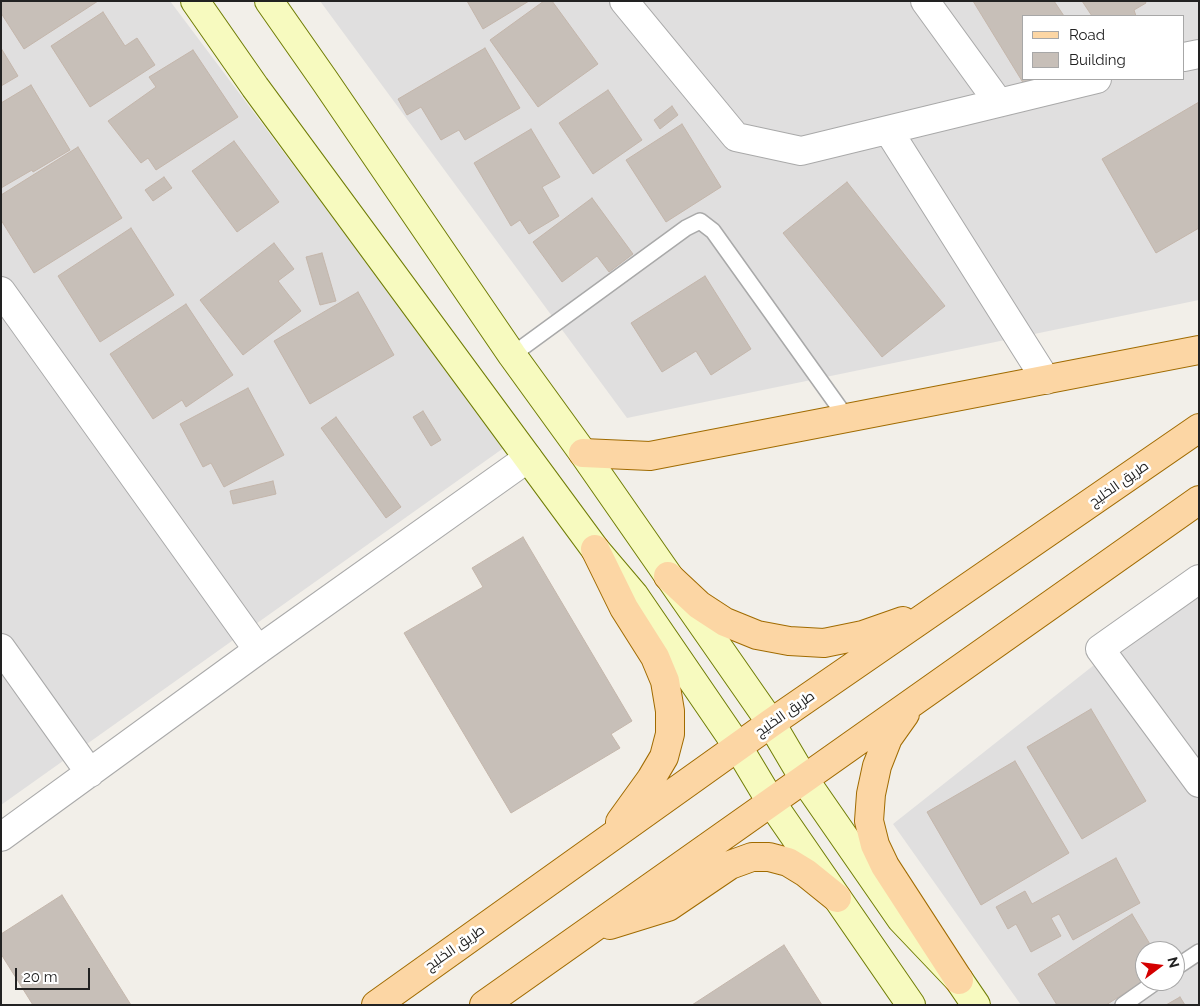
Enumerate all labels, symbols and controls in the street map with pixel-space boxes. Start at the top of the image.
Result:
legend [1022,15,1185,80]
text: Road [1069,26,1105,44]
text: Building [1069,51,1126,69]
street label: طريق الخليج [1086,457,1152,511]
street label: طريق الخليج [752,687,818,741]
street label: طريق الخليج [422,921,488,975]
north arrow [1135,941,1185,991]
text: N [1164,955,1183,970]
scale bar [18,958,92,990]
text: 20 m [23,968,58,986]

